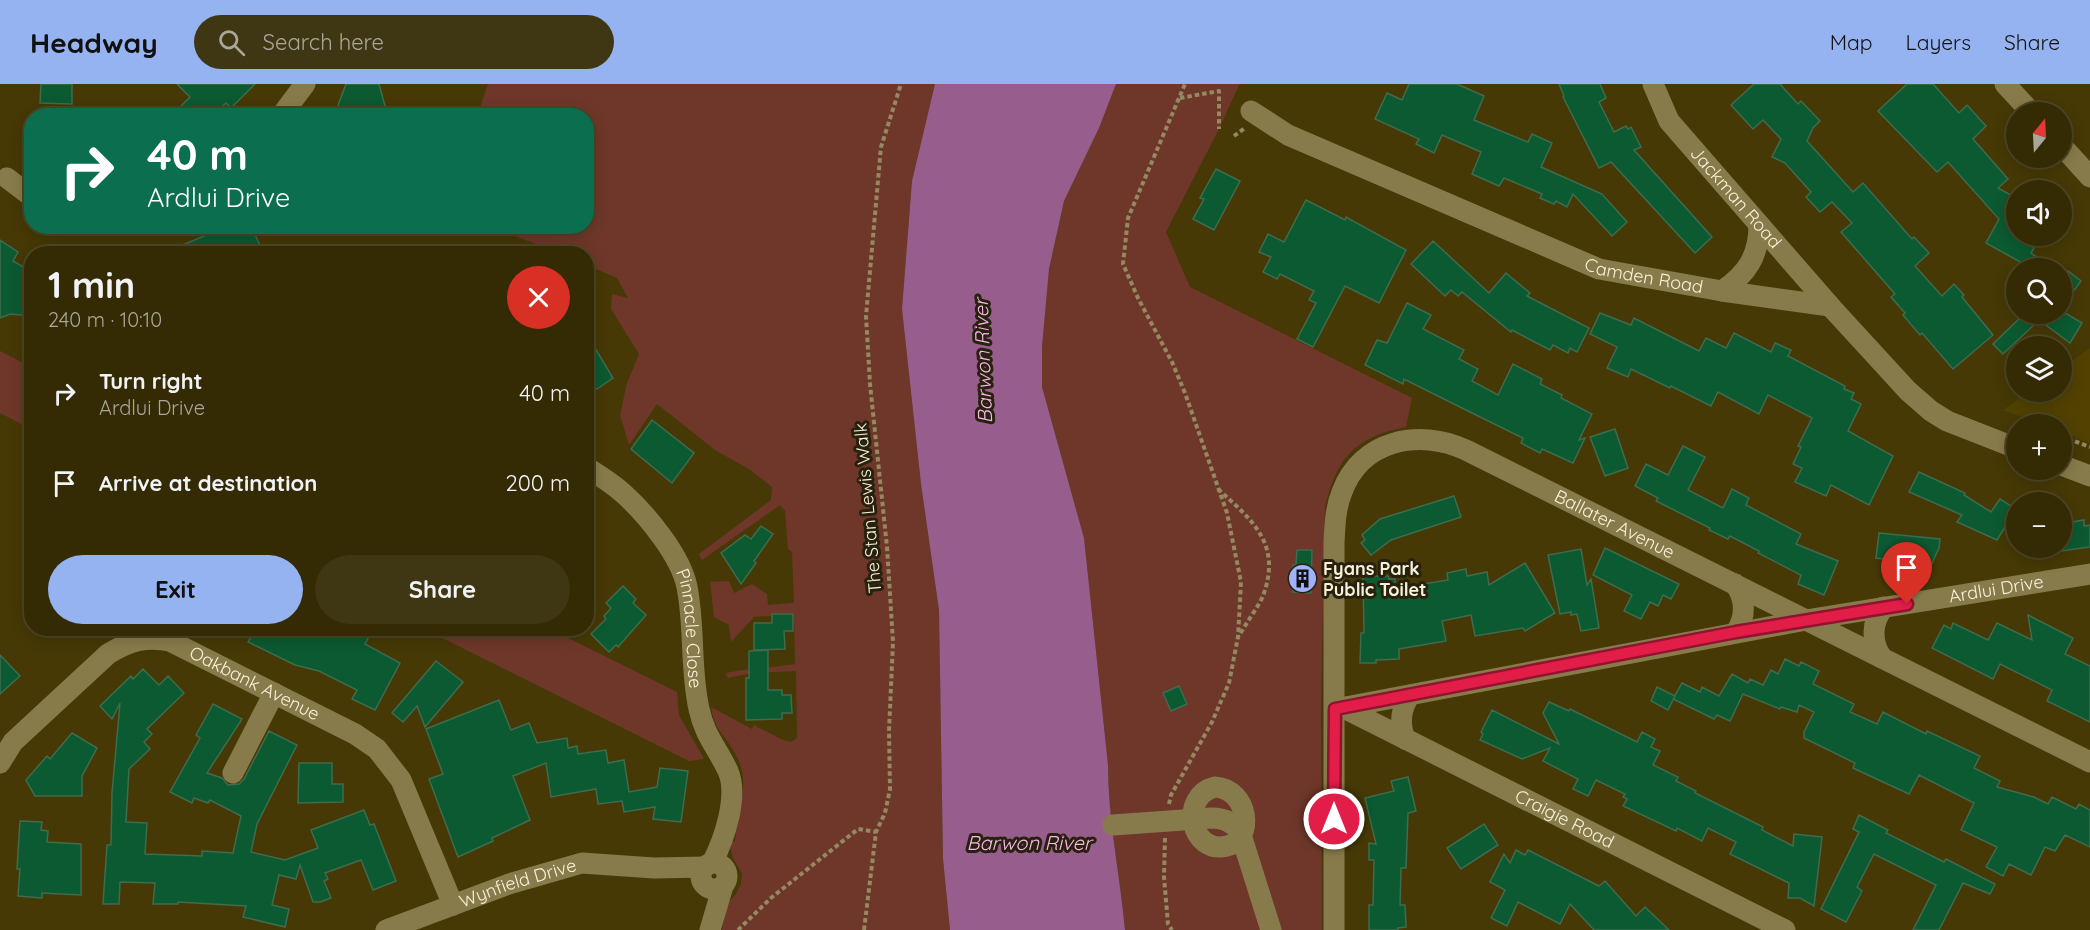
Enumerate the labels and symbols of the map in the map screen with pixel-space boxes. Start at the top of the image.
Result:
north arrow [2006,102,2072,168]
street label: Jackman Road [1686,142,1787,253]
street label: Camden Road [1581,252,1705,298]
water label: Barwon River [968,296,997,424]
street label: The Stan Lewis Walk [849,422,886,594]
street label: Ballater Avenue [1551,484,1679,564]
pin [1881,542,1932,604]
place label: Fyans Park Public Toilet [1323,557,1426,601]
building icon: Fyans Park Public Toilet [1286,563,1318,595]
street label: Pinnacle Close [671,565,707,689]
street label: Ardlui Drive [1947,570,2045,608]
street label: Oakbank Avenue [186,641,324,725]
street label: Craigie Road [1511,784,1618,853]
position arrow [1302,787,1366,851]
water label: Barwon River [966,830,1094,855]
street label: Wynfield Drive [456,853,579,913]

